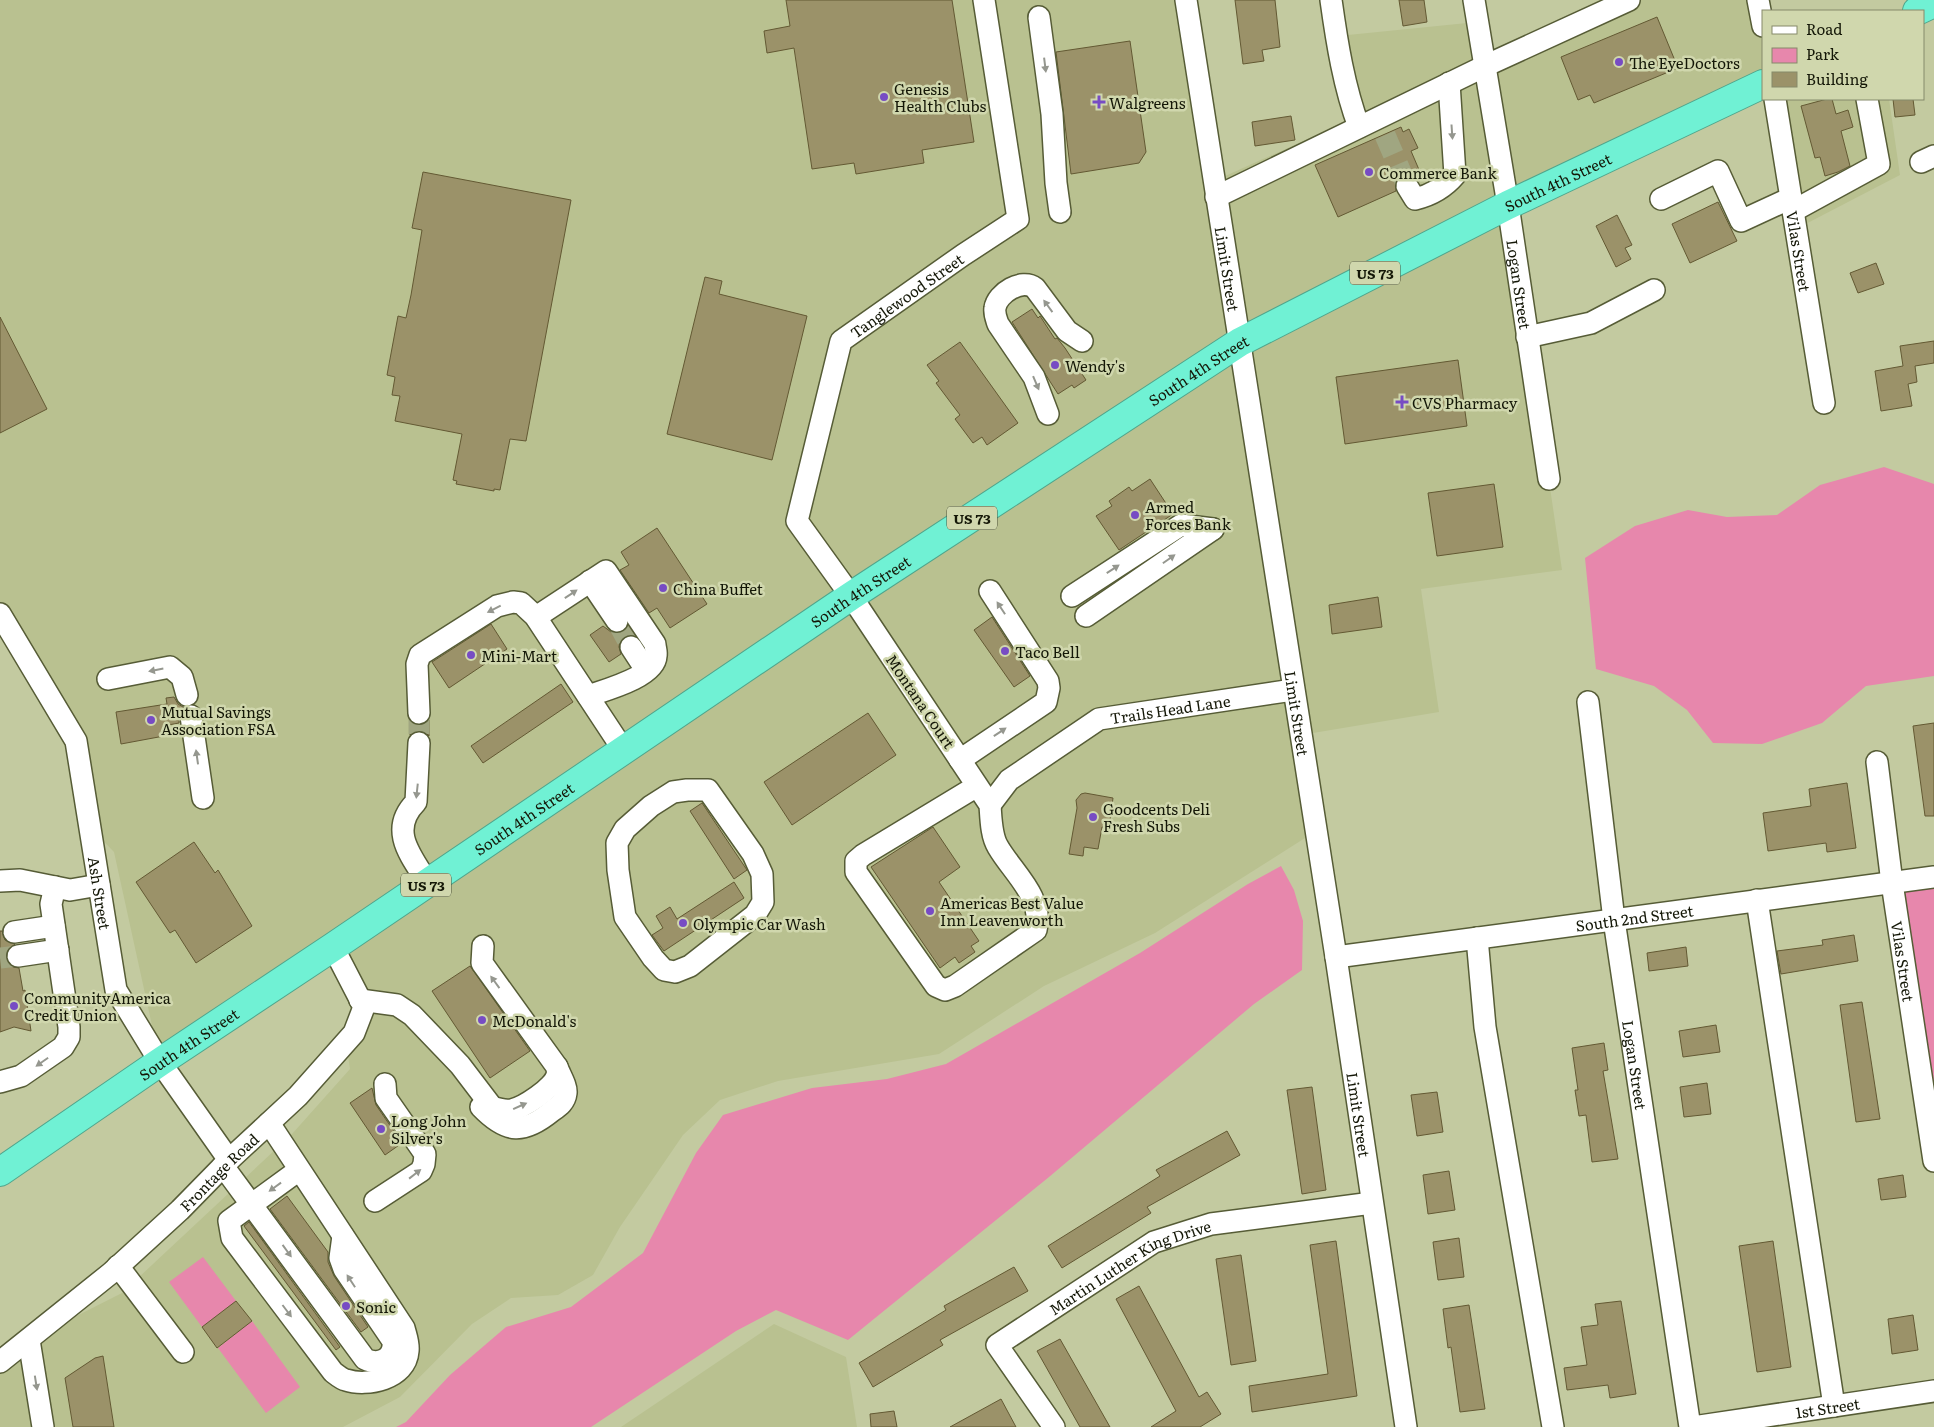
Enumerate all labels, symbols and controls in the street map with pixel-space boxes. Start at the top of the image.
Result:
legend [1762,10,1924,100]
text: Road [1806,17,1842,40]
text: Park [1806,42,1840,65]
place label: The EyeDoctors [1629,51,1740,74]
marker: The EyeDoctors [1613,56,1625,68]
one-way arrow [1042,57,1050,73]
text: Building [1806,67,1868,90]
place label: Genesis Health Clubs [894,77,986,117]
marker: Genesis Health Clubs [878,91,890,103]
place label: Walgreens [1109,91,1186,114]
marker: Walgreens [1093,96,1105,108]
one-way arrow [1449,124,1457,140]
street label: South 4th Street [1500,146,1615,217]
place label: Commerce Bank [1379,161,1498,184]
marker: Commerce Bank [1363,166,1375,178]
street label: Vilas Street [1782,209,1817,293]
street label: Limit Street [1210,225,1246,313]
street label: Logan Street [1502,238,1538,331]
street label: Tanglewood Street [845,247,968,343]
road number: US 73 [1350,262,1400,284]
one-way arrow [1043,300,1054,313]
street label: South 4th Street [1143,328,1252,411]
place label: Wendy's [1065,354,1125,377]
marker: Wendy's [1049,359,1061,371]
one-way arrow [1033,376,1041,390]
place label: CVS Pharmacy [1412,391,1518,414]
marker: CVS Pharmacy [1396,396,1408,408]
place label: Armed Forces Bank [1145,495,1232,535]
road number: US 73 [947,506,997,530]
marker: Armed Forces Bank [1129,509,1141,521]
street label: South 4th Street [805,549,915,632]
one-way arrow [1162,554,1176,564]
one-way arrow [1106,564,1120,574]
place label: China Buffet [673,577,763,600]
marker: China Buffet [657,582,669,594]
one-way arrow [564,589,577,599]
one-way arrow [996,602,1005,615]
one-way arrow [487,605,502,613]
place label: Taco Bell [1015,640,1080,663]
place label: Mini-Mart [481,644,557,667]
marker: Taco Bell [999,645,1011,657]
marker: Mini-Mart [465,649,477,661]
street label: Montana Court [881,649,961,753]
one-way arrow [148,666,163,674]
street label: Limit Street [1280,669,1316,757]
street label: Trails Head Lane [1108,688,1232,729]
place label: Mutual Savings Association FSA [161,700,276,740]
marker: Mutual Savings Association FSA [145,714,157,726]
one-way arrow [994,728,1007,737]
one-way arrow [193,749,201,765]
street label: South 4th Street [469,776,578,860]
one-way arrow [413,784,421,800]
place label: Goodcents Deli Fresh Subs [1103,797,1210,837]
marker: Goodcents Deli Fresh Subs [1087,811,1099,823]
street label: Ash Street [83,855,118,931]
road number: US 73 [401,874,451,896]
place label: Americas Best Value Inn Leavenworth [940,891,1084,931]
street label: South 2nd Street [1574,898,1695,936]
marker: Americas Best Value Inn Leavenworth [924,905,936,917]
place label: Olympic Car Wash [693,912,826,935]
marker: Olympic Car Wash [677,917,689,929]
street label: Vilas Street [1886,919,1921,1003]
one-way arrow [490,975,500,989]
place label: CommunityAmerica Credit Union [24,986,172,1026]
marker: CommunityAmerica Credit Union [8,1000,20,1012]
street label: South 4th Street [134,1002,243,1085]
place label: McDonald's [492,1009,576,1032]
marker: McDonald's [476,1014,488,1026]
street label: Logan Street [1618,1018,1654,1111]
one-way arrow [35,1057,49,1067]
street label: Limit Street [1342,1070,1377,1159]
one-way arrow [513,1101,527,1109]
place label: Long John Silver's [391,1109,467,1149]
marker: Long John Silver's [375,1123,387,1135]
street label: Frontage Road [174,1127,263,1216]
one-way arrow [408,1169,422,1179]
one-way arrow [268,1182,282,1192]
street label: Martin Luther King Drive [1044,1213,1214,1320]
one-way arrow [281,1245,291,1258]
one-way arrow [346,1274,356,1287]
place label: Sonic [356,1295,397,1318]
marker: Sonic [340,1300,352,1312]
one-way arrow [281,1304,292,1317]
one-way arrow [33,1376,41,1392]
street label: 1st Street [1794,1391,1861,1423]

